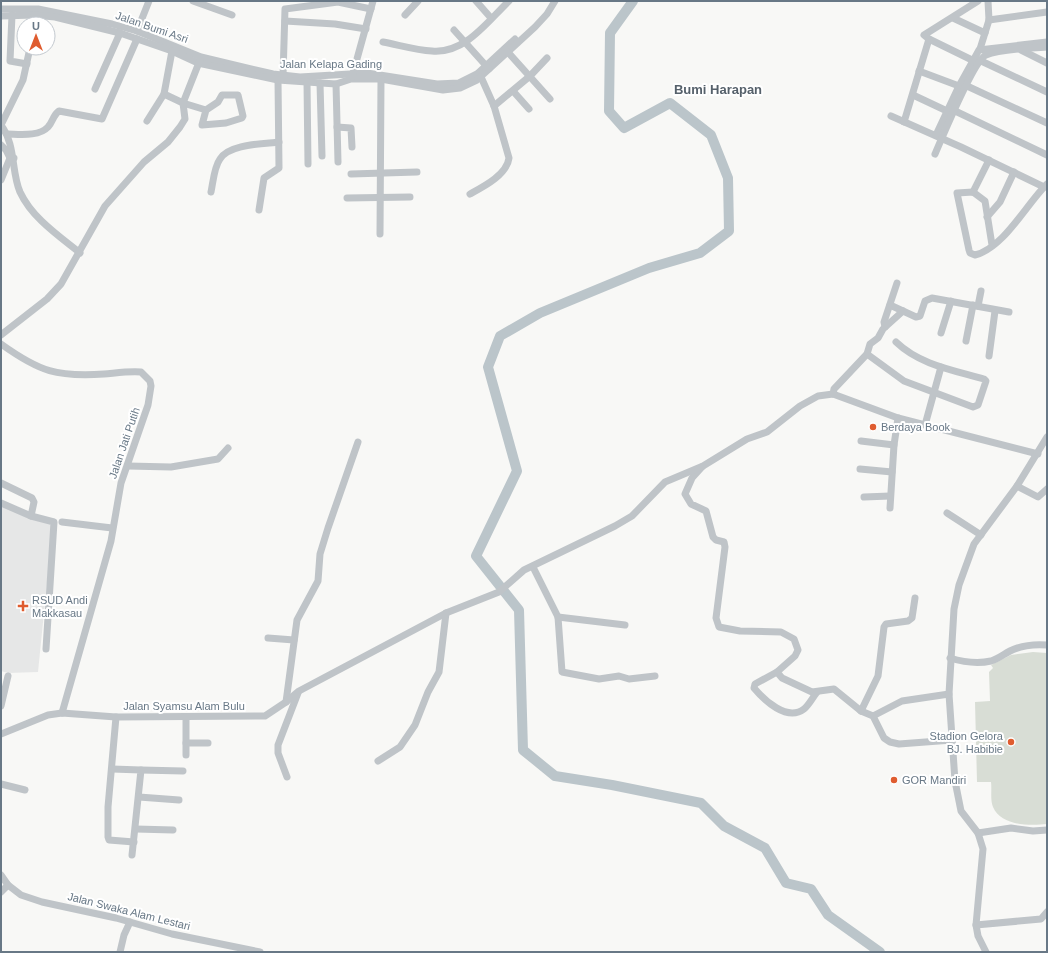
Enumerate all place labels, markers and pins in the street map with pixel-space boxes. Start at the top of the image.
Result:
place label: Berdaya Book [881,421,951,433]
marker: Berdaya Book [868,422,878,432]
place label: RSUD Andi Makkasau [32,594,88,619]
marker: RSUD Andi Makkasau [17,600,29,612]
place label: Stadion Gelora BJ. Habibie [930,730,1004,755]
marker: Stadion Gelora BJ. Habibie [1006,737,1016,747]
place label: GOR Mandiri [902,774,966,786]
marker: GOR Mandiri [889,775,899,785]

